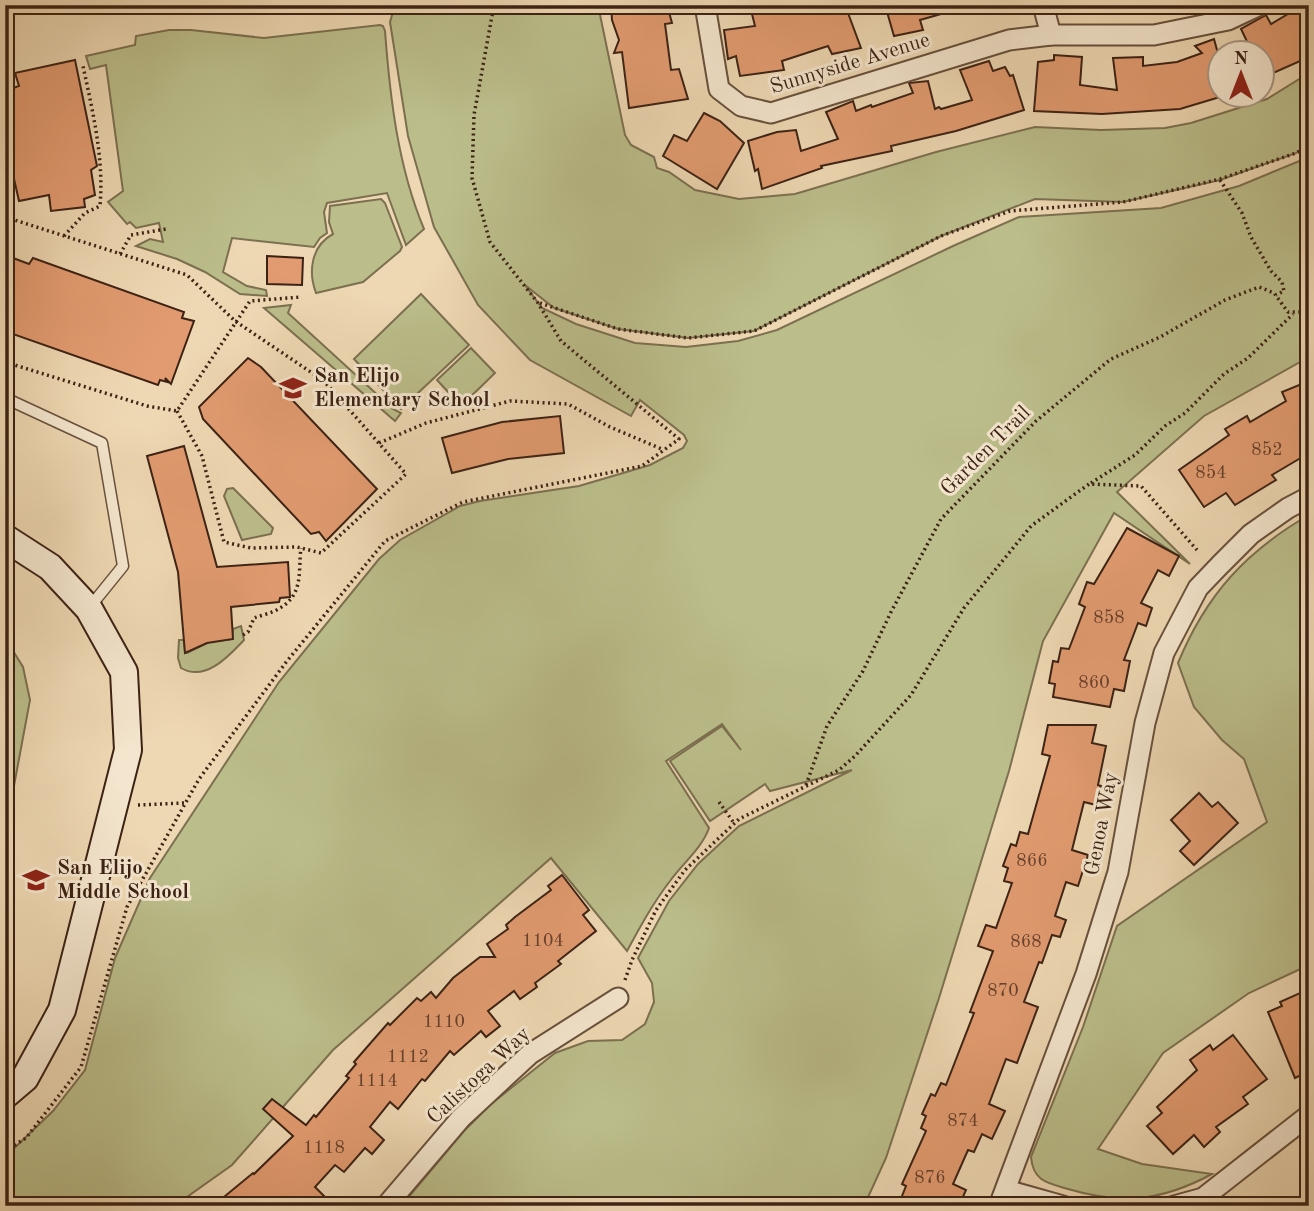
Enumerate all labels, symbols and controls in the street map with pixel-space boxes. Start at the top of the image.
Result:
street label: Sunnyside Avenue [768,30,932,98]
north arrow [1206,38,1276,108]
text: N [1234,50,1249,69]
place label: San Elijo Elementary School [314,366,490,411]
school or university icon: San Elijo Elementary School [278,373,308,403]
street label: Garden Trail [937,402,1035,500]
house number: 852 [1251,441,1283,459]
house number: 854 [1195,464,1227,482]
house number: 858 [1093,609,1125,627]
house number: 860 [1078,674,1110,692]
street label: Genoa Way [1082,771,1122,877]
house number: 866 [1016,852,1048,870]
place label: San Elijo Middle School [57,858,189,903]
school or university icon: San Elijo Middle School [21,865,51,895]
house number: 1104 [522,932,564,950]
house number: 868 [1010,933,1042,951]
house number: 870 [987,982,1019,1000]
house number: 1110 [423,1013,465,1031]
street label: Calistoga Way [424,1023,534,1129]
house number: 1112 [387,1048,429,1066]
house number: 1114 [356,1072,398,1090]
house number: 874 [947,1112,979,1130]
house number: 1118 [303,1139,345,1157]
house number: 876 [914,1169,946,1187]

